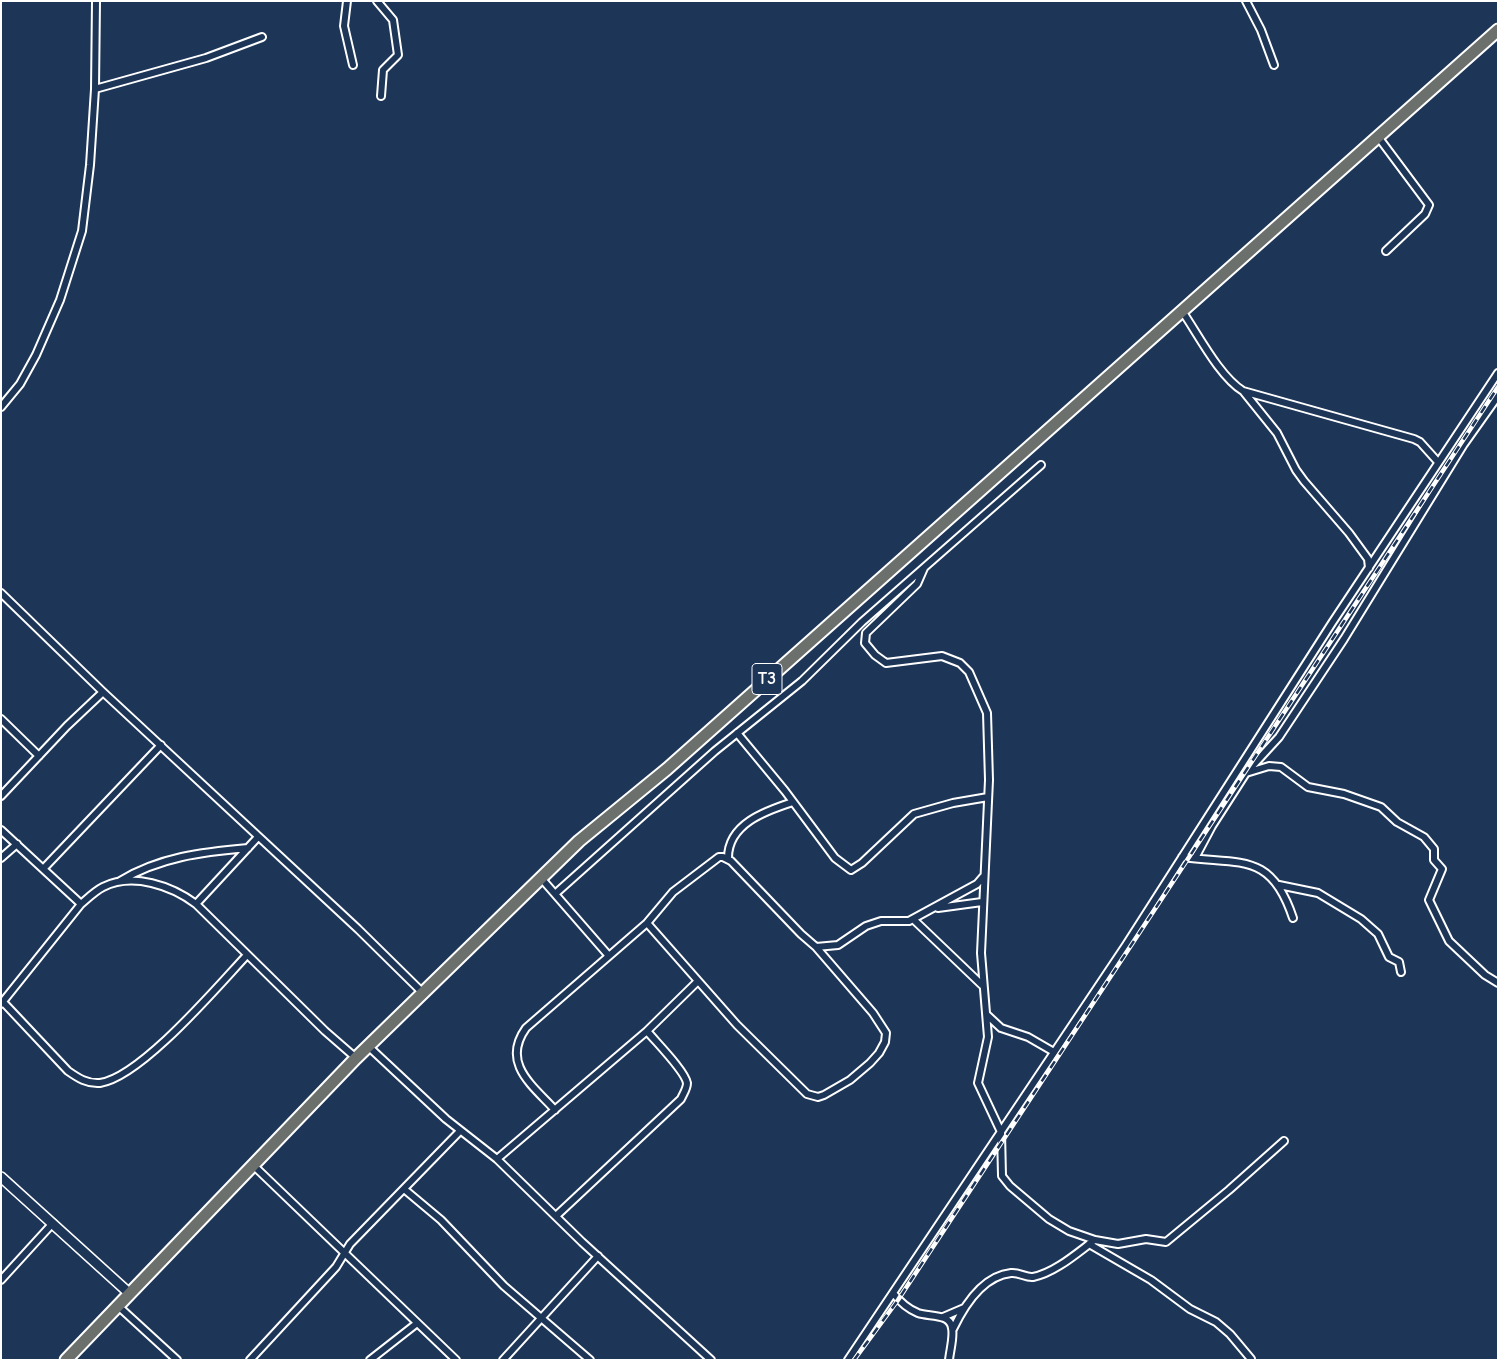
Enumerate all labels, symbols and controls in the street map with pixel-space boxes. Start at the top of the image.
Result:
road number: T3 [752,664,782,694]

